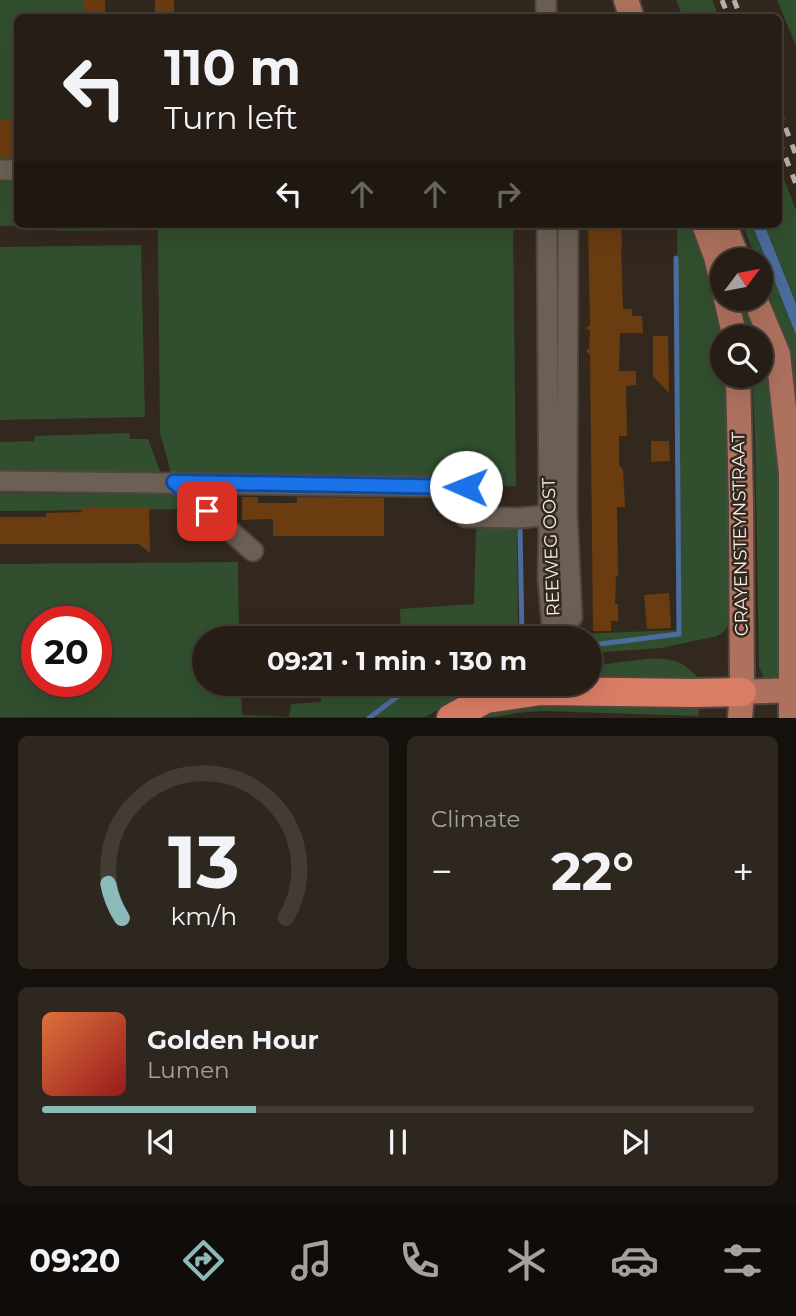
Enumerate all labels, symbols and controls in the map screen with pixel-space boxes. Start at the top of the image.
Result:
text: 110 m [164,38,301,97]
icon: left [49,42,140,133]
text: Turn left [164,98,298,137]
icon: left [270,175,308,213]
icon: ahead [343,175,381,213]
icon: ahead [416,175,454,213]
icon: right [489,175,527,213]
north arrow [710,248,774,312]
map controls [710,248,773,388]
button: search [710,325,773,388]
street label: CRAYENSTEYNSTRAAT [727,431,753,636]
position arrow [429,450,503,524]
street label: REEWEG OOST [538,477,564,617]
pin [177,481,237,541]
icon: arrive [188,492,226,530]
speed limit sign: 20 [21,606,112,697]
text: 09:21 · 1 min · 130 m [267,645,527,677]
text: Climate [431,805,520,833]
text: 13 [168,819,239,907]
text: 22° [551,840,634,903]
text: − [431,848,453,895]
text: + [732,848,754,895]
text: km/h [170,901,237,931]
text: Golden Hour [147,1024,319,1056]
text: Lumen [147,1056,230,1084]
icon: previous [142,1123,180,1161]
icon: pause [379,1123,417,1161]
icon: next [616,1123,654,1161]
icon: directions [179,1236,228,1285]
icon: music [287,1236,336,1285]
icon: phone [395,1236,444,1285]
icon: climate [502,1236,551,1285]
icon: car [610,1236,659,1285]
icon: filters [718,1236,767,1285]
text: 09:20 [29,1241,120,1280]

